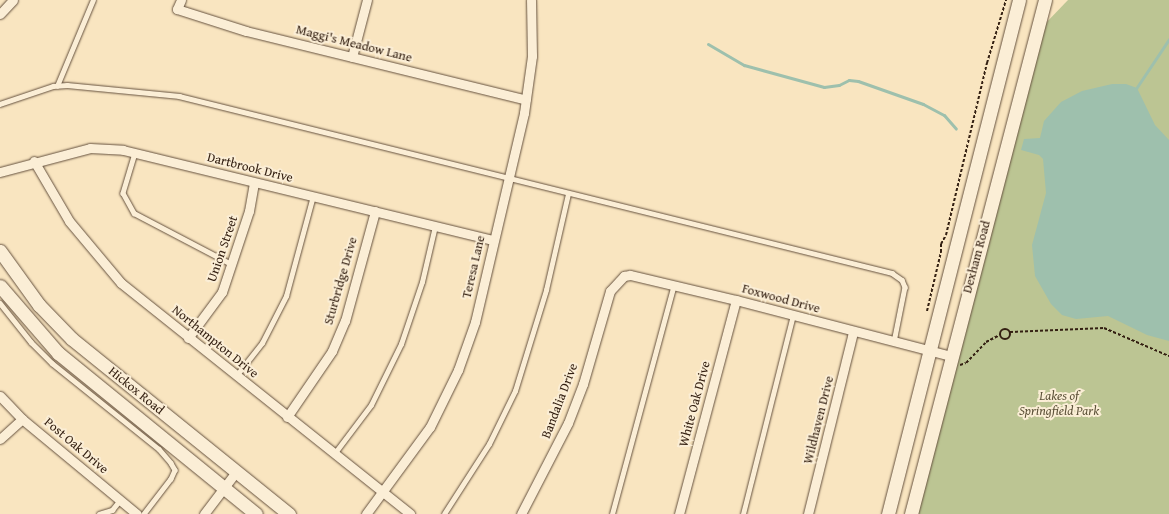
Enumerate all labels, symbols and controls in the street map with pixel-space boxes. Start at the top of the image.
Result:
street label: Maggi's Meadow Lane [294,22,414,66]
street label: Dartbrook Drive [206,150,294,186]
street label: Union Street [204,214,242,284]
street label: Dexham Road [960,219,994,295]
street label: Teresa Lane [459,234,489,300]
street label: Sturbridge Drive [321,235,361,327]
street label: Foxwood Drive [740,281,822,317]
street label: Northampton Drive [169,302,261,382]
street label: White Oak Drive [676,359,714,449]
street label: Bandalia Drive [538,361,582,441]
street label: Hickox Road [105,364,167,418]
street label: Wildhaven Drive [801,374,837,466]
park label: Lakes of Springfield Park [1019,389,1099,420]
street label: Post Oak Drive [41,415,111,477]

